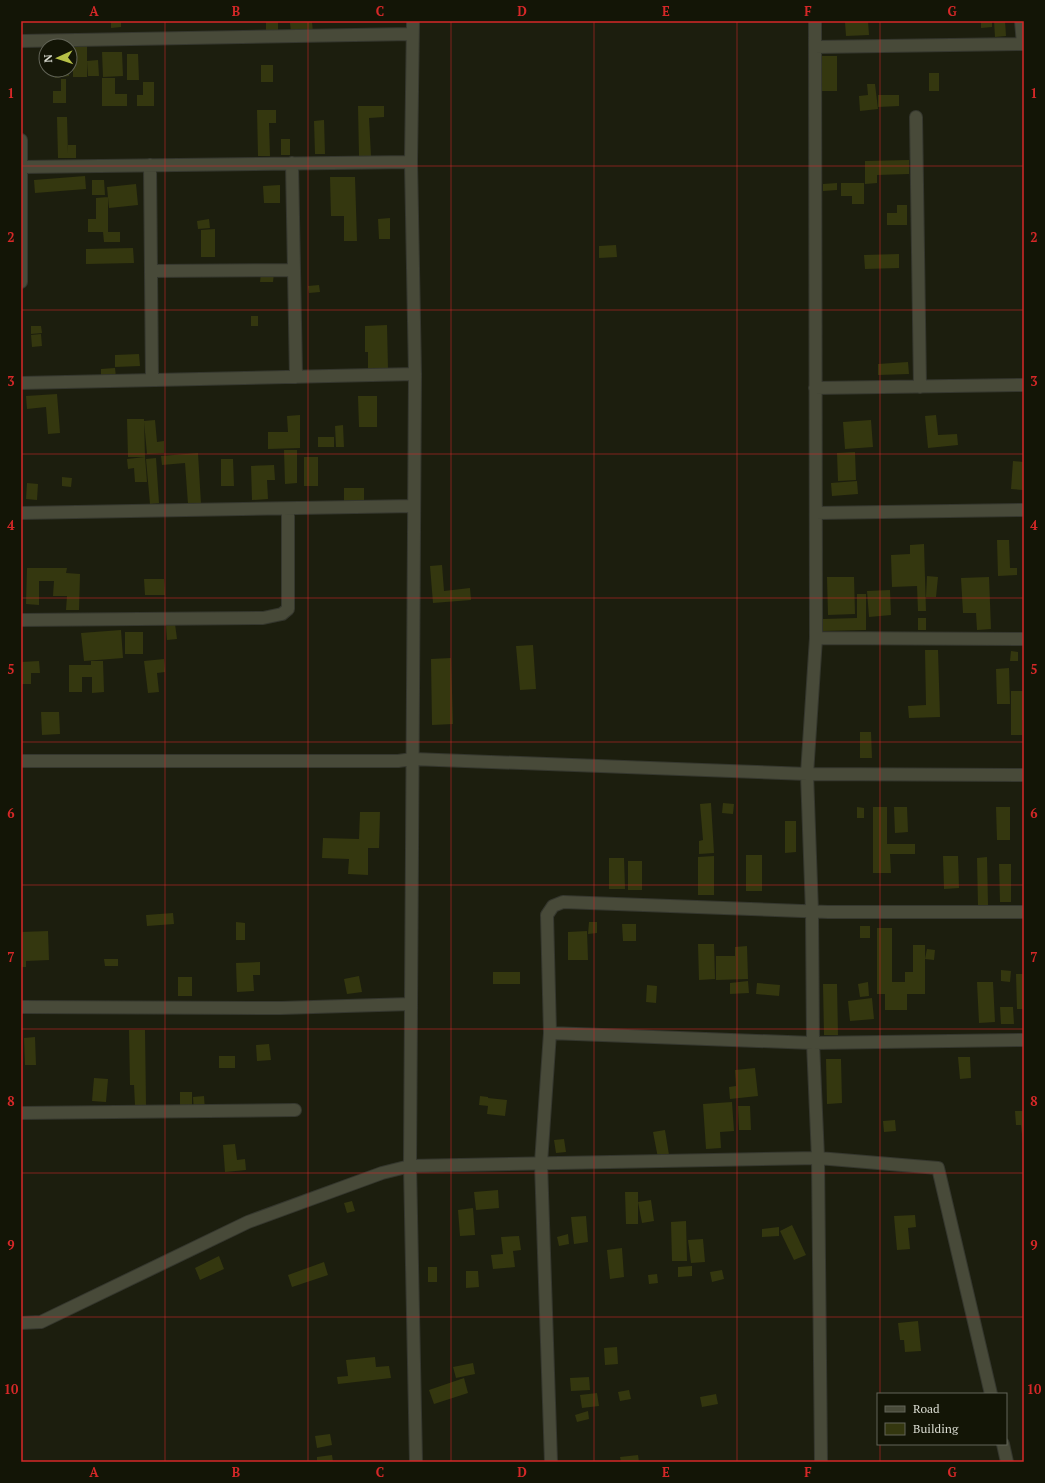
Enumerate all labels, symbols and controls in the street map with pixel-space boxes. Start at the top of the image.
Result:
text: A [89,2,99,20]
text: B [232,2,240,20]
text: C [376,2,384,20]
text: D [517,2,527,20]
text: E [662,2,670,20]
text: F [804,2,812,20]
text: G [947,2,957,20]
north arrow [38,38,78,78]
text: N [41,53,55,63]
text: 1 [7,84,15,102]
text: 1 [1030,84,1038,102]
text: 2 [7,228,15,246]
text: 2 [1030,228,1038,246]
text: 3 [7,372,15,390]
text: 3 [1030,372,1038,390]
text: 4 [7,516,15,534]
text: 4 [1030,516,1038,534]
text: 5 [7,660,15,678]
text: 5 [1030,660,1038,678]
text: 6 [7,804,15,822]
text: 6 [1030,804,1038,822]
text: 7 [7,948,15,966]
text: 7 [1030,948,1038,966]
text: 8 [7,1092,15,1110]
text: 8 [1030,1092,1038,1110]
text: 9 [7,1236,15,1254]
text: 9 [1030,1236,1038,1254]
text: 10 [4,1380,19,1398]
text: 10 [1027,1380,1042,1398]
legend [877,1393,1007,1445]
text: Road [913,1401,940,1416]
text: Building [913,1421,959,1436]
text: A [89,1463,99,1481]
text: B [232,1463,240,1481]
text: C [376,1463,384,1481]
text: D [517,1463,527,1481]
text: E [662,1463,670,1481]
text: F [804,1463,812,1481]
text: G [947,1463,957,1481]

